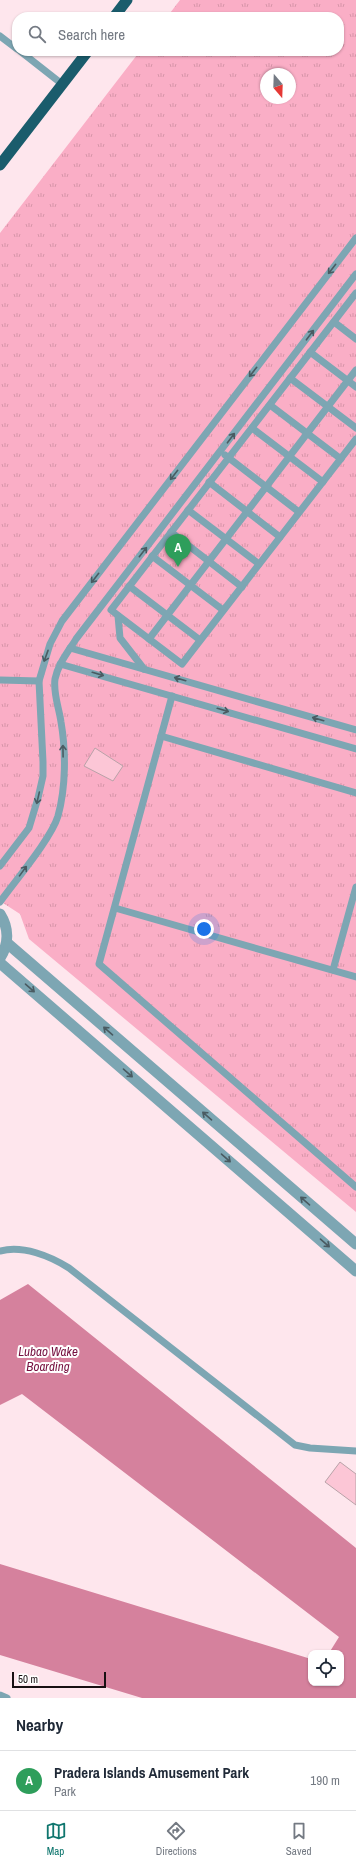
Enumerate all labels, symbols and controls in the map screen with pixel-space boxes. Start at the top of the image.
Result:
search box [12,12,344,56]
icon: search [26,23,48,45]
text: Search here [58,24,125,45]
north arrow [260,68,296,104]
one-way arrow [328,264,337,275]
one-way arrow [305,330,314,341]
one-way arrow [249,367,257,378]
one-way arrow [226,433,235,444]
one-way arrow [170,470,178,481]
pin: A [165,534,191,567]
one-way arrow [138,547,147,558]
one-way arrow [91,573,99,584]
one-way arrow [42,649,49,662]
one-way arrow [91,671,104,679]
one-way arrow [174,675,187,683]
one-way arrow [216,707,229,714]
one-way arrow [312,715,325,722]
one-way arrow [59,745,67,758]
one-way arrow [33,791,41,804]
one-way arrow [19,865,27,876]
your location [194,919,214,939]
one-way arrow [24,984,35,993]
one-way arrow [103,1026,114,1035]
one-way arrow [123,1069,133,1078]
one-way arrow [202,1111,212,1120]
one-way arrow [221,1154,232,1163]
one-way arrow [300,1196,311,1205]
one-way arrow [319,1239,330,1248]
water label: Lubao Wake Boarding [18,1343,78,1375]
map controls [308,1650,344,1686]
button: locate [308,1650,344,1686]
scale bar [12,1670,106,1689]
text: 50 m [18,1672,38,1686]
text: Nearby [16,1713,63,1736]
text: Pradera Islands Amusement Park [54,1762,249,1783]
text: A [25,1772,33,1789]
text: 190 m [310,1772,340,1789]
text: Park [54,1783,76,1800]
tab: Map [45,1820,67,1858]
tab: Directions [156,1820,197,1858]
tab: Saved [286,1820,311,1858]

